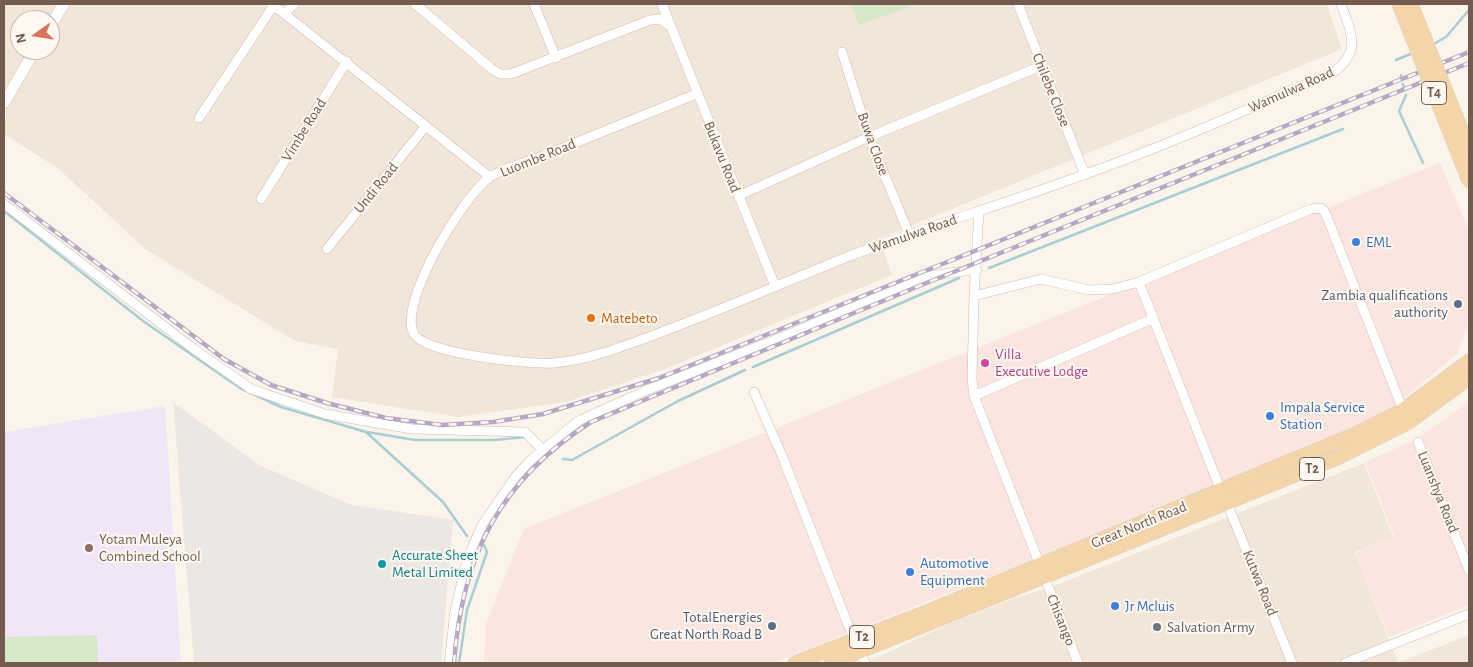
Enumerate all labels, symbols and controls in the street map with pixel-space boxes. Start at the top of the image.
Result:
north arrow [10,10,60,60]
text: N [13,32,29,44]
street label: Chilebe Close [1028,50,1074,130]
street label: Wamulwa Road [1245,63,1337,117]
road number: T4 [1422,82,1446,105]
street label: Vimbe Road [278,95,330,165]
street label: Buwa Close [853,110,893,178]
street label: Bukavu Road [700,119,744,195]
street label: Luombe Road [498,135,578,181]
street label: Undi Road [350,159,402,217]
street label: Wamulwa Road [867,211,959,257]
place label: EML [1366,233,1391,251]
marker: EML [1350,236,1362,248]
place label: Zambia qualifications authority [1321,286,1448,321]
marker: Zambia qualifications authority [1452,298,1464,310]
place label: Matebeto [601,309,658,327]
marker: Matebeto [585,312,597,324]
place label: Villa Executive Lodge [995,345,1088,380]
marker: Villa Executive Lodge [979,357,991,369]
place label: Impala Service Station [1280,398,1365,433]
marker: Impala Service Station [1264,410,1276,422]
street label: Luanshya Road [1413,448,1463,536]
road number: T2 [1300,458,1324,480]
street label: Great North Road [1089,498,1189,552]
place label: Yotam Muleya Combined School [99,530,201,565]
marker: Yotam Muleya Combined School [83,542,95,554]
place label: Accurate Sheet Metal Limited [392,546,478,581]
street label: Kutwa Road [1239,547,1281,619]
place label: Automotive Equipment [920,554,989,589]
marker: Accurate Sheet Metal Limited [376,558,388,570]
marker: Automotive Equipment [904,566,916,578]
street label: Chisango [1043,592,1079,648]
place label: Jr Mcluis [1125,597,1175,615]
marker: Jr Mcluis [1109,600,1121,612]
place label: TotalEnergies Great North Road B [650,608,762,643]
place label: Salvation Army [1167,618,1255,636]
marker: TotalEnergies Great North Road B [766,620,778,632]
marker: Salvation Army [1151,621,1163,633]
road number: T2 [850,626,874,649]

